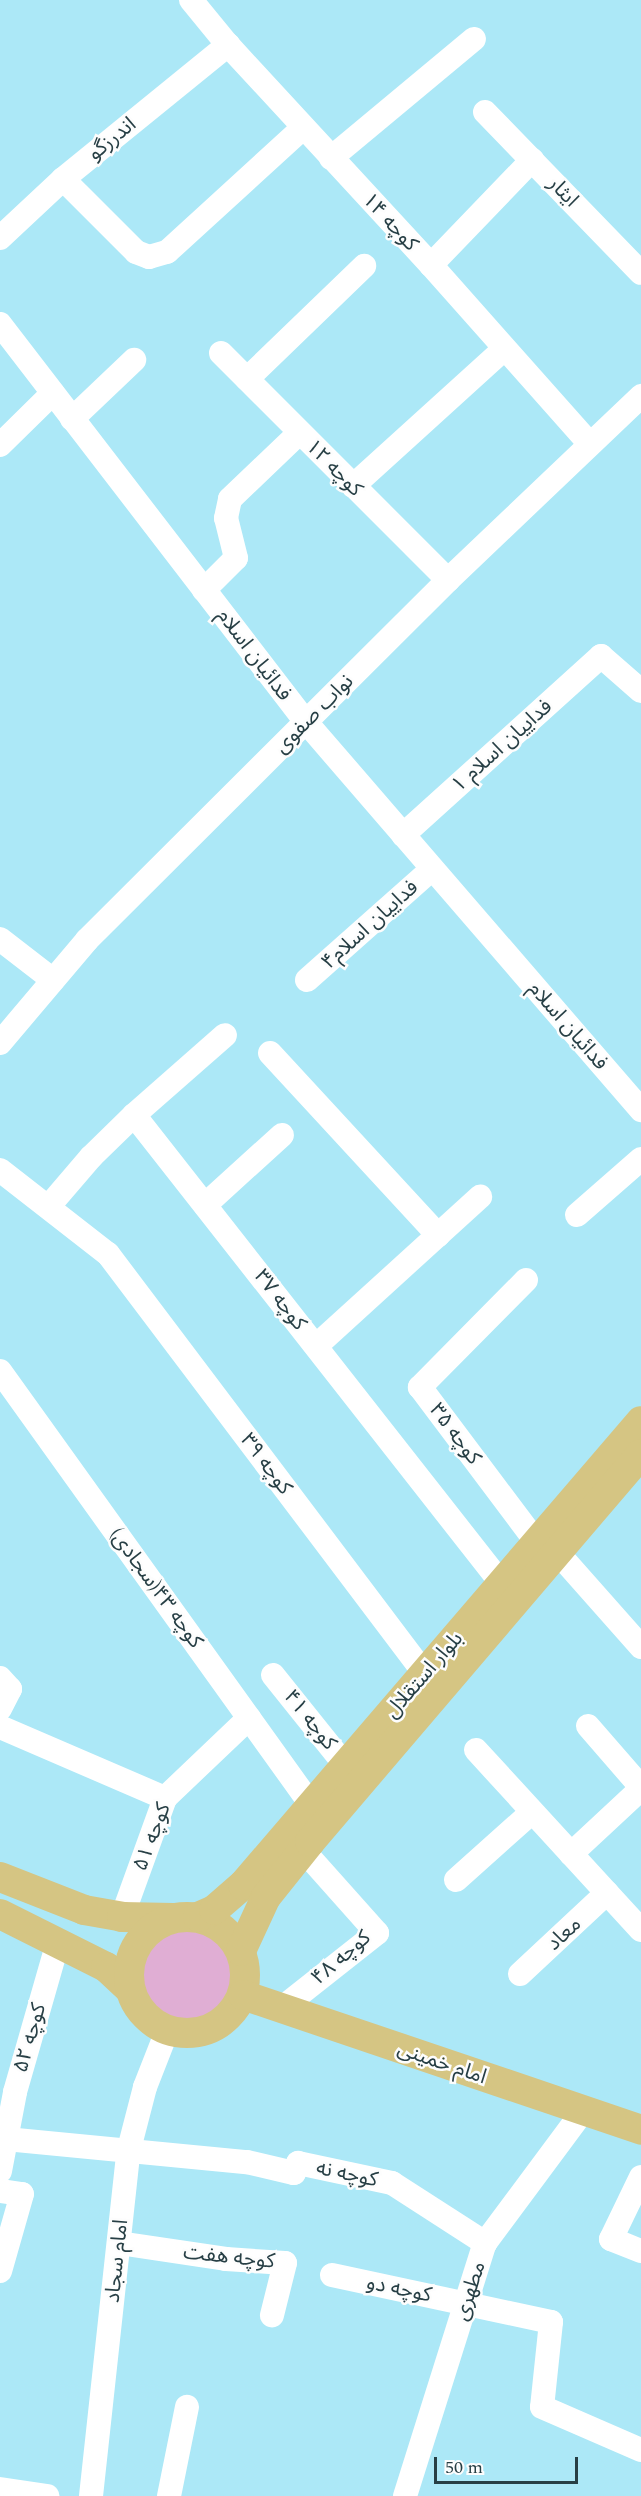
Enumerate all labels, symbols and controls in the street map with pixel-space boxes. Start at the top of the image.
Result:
street label: اندرزگو [83,112,141,166]
street label: ایثار [542,171,584,213]
street label: کوچه ۱۴ [357,188,423,256]
street label: کوچه ۱۲ [300,434,368,502]
street label: فدائیان اسلام [211,604,297,706]
street label: نواب صفوی [269,669,359,759]
street label: فداییان اسلام ۱ [446,694,558,798]
street label: فداییان اسلام۴ [316,875,424,975]
street label: فدائیان اسلام [523,977,613,1075]
street label: کوچه ۳۷ [248,1264,312,1336]
street label: کوچه ۳۵ [424,1398,486,1470]
street label: کوچه ۳۹ [235,1428,297,1500]
street label: کوچه ۴۳(سجادی) [104,1523,208,1653]
street label: بلوار استقلال [379,1626,469,1724]
street label: کوچه ۴۱ [278,1685,342,1755]
street label: کوچه ۵۱ [128,1800,176,1874]
street label: معاد [541,1912,587,1956]
street label: کوچه ۴۸ [306,1925,376,1991]
street label: کوچه ۵۲ [8,2001,52,2075]
street label: امام خمینی [394,2036,490,2090]
street label: کوچه نه [314,2155,380,2193]
street label: امام سجاد [100,2218,134,2304]
street label: کوچه هفت [182,2240,276,2274]
street label: مطهری [449,2258,491,2324]
street label: کوچه دو [364,2270,434,2308]
scale bar [437,2445,581,2483]
text: 50 m [445,2454,483,2481]

